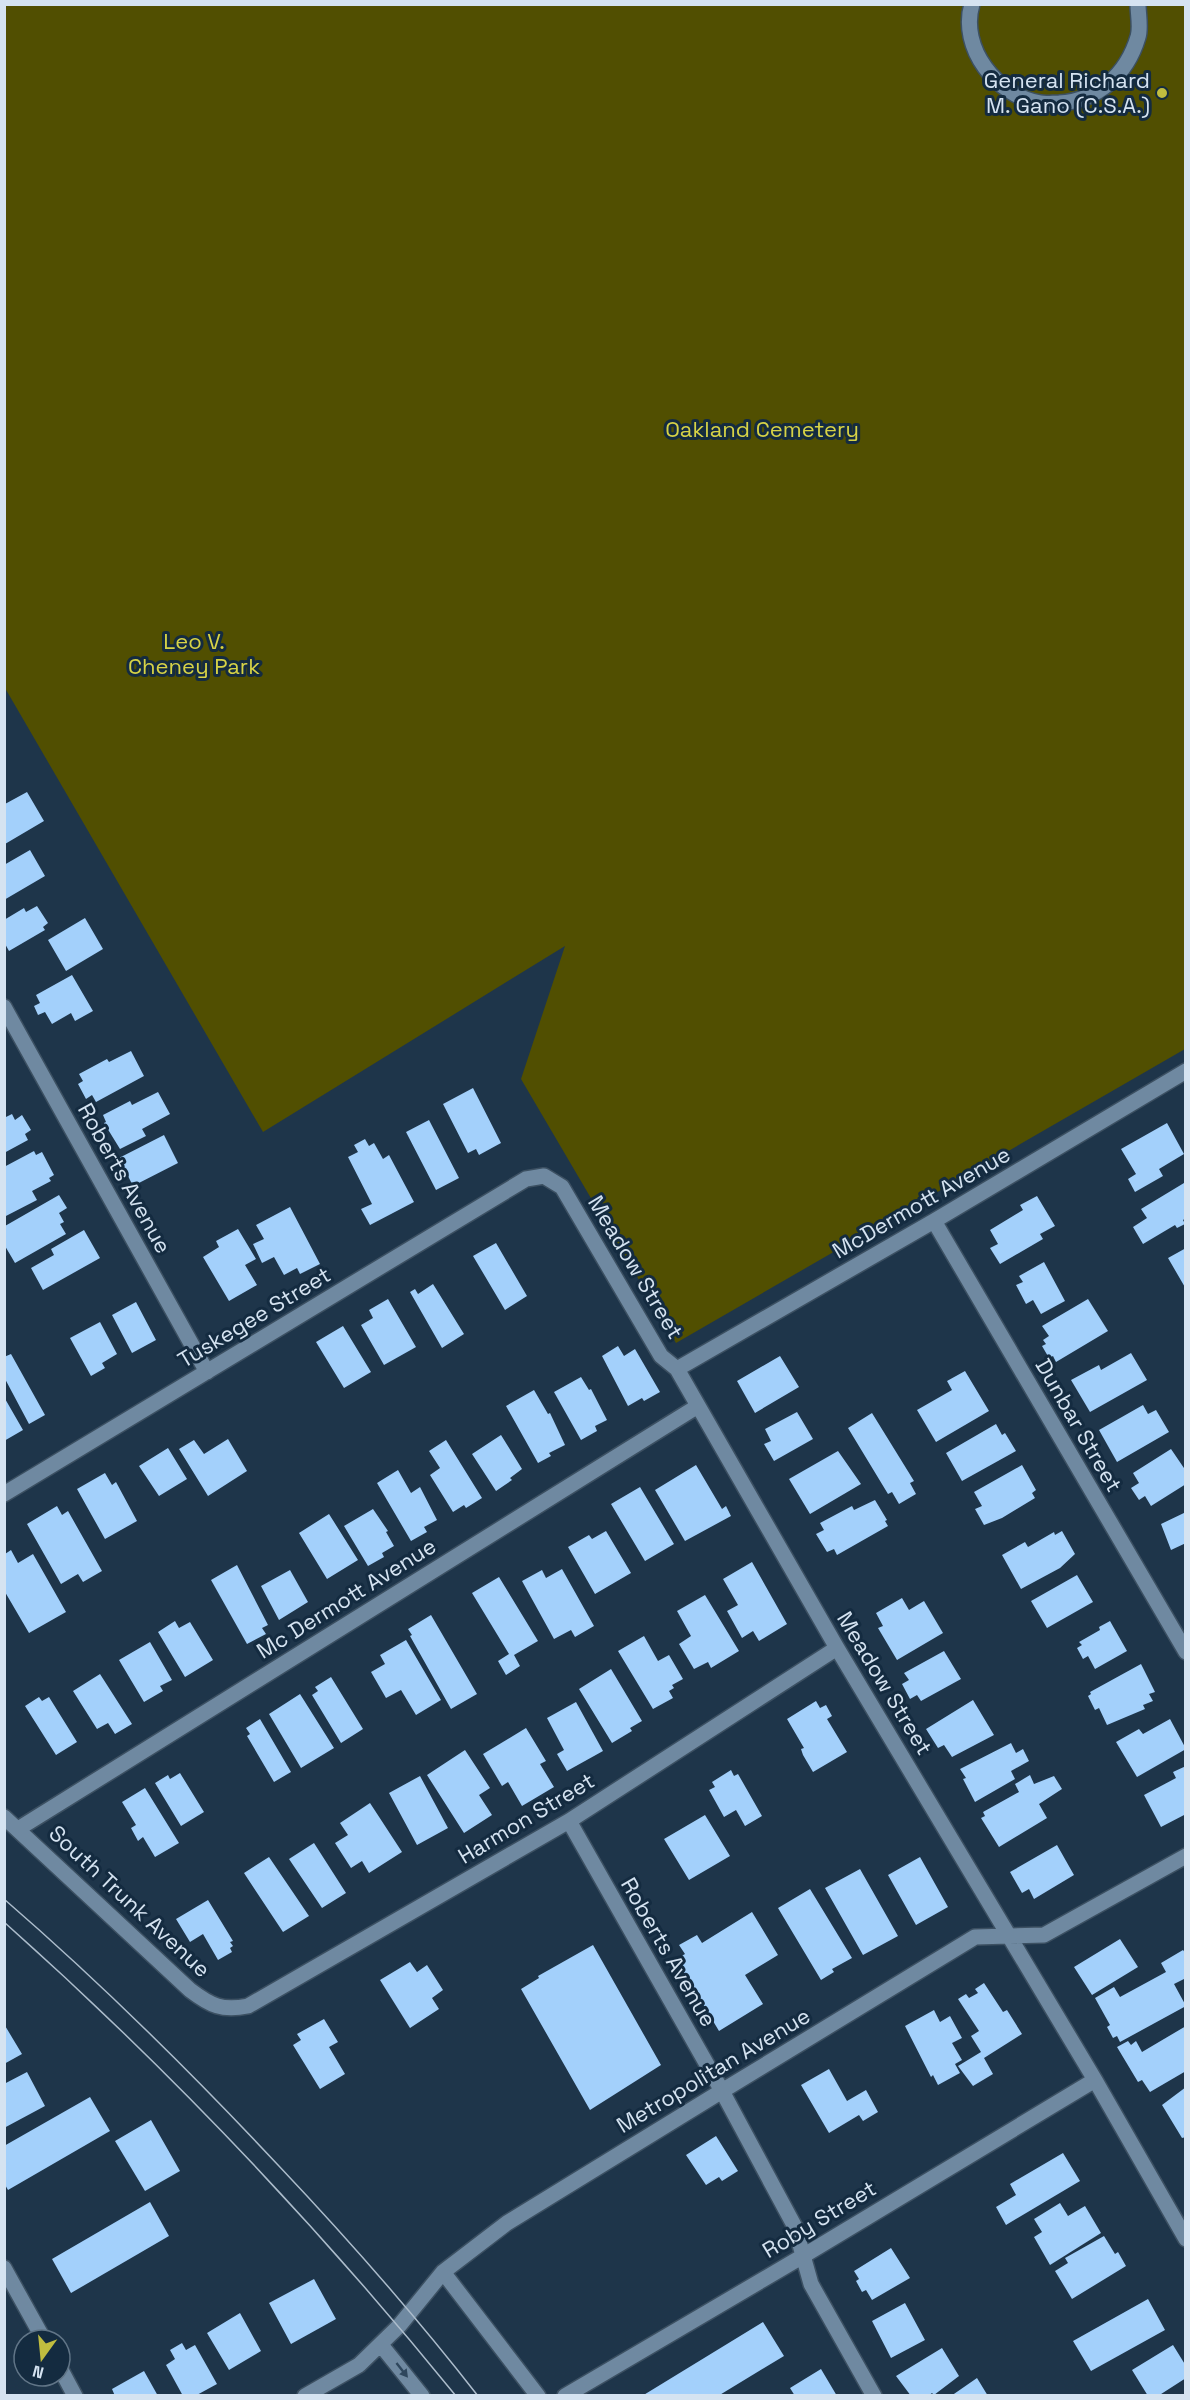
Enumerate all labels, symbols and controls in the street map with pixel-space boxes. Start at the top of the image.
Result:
place label: General Richard M. Gano (C.S.A.) [984,66,1150,119]
marker: General Richard M. Gano (C.S.A.) [1155,86,1169,100]
park label: Oakland Cemetery [665,415,859,443]
park label: Leo V. Cheney Park [128,627,260,680]
street label: Roberts Avenue [72,1098,178,1258]
street label: McDermott Avenue [827,1140,1015,1264]
street label: Meadow Street [582,1190,690,1344]
street label: Tuskegee Street [172,1260,336,1374]
street label: Dunbar Street [1029,1353,1129,1497]
street label: Mc Dermott Avenue [251,1531,441,1665]
street label: Meadow Street [831,1606,939,1760]
street label: Harmon Street [453,1766,599,1870]
street label: South Trunk Avenue [43,1819,217,1983]
street label: Roberts Avenue [615,1872,723,2032]
street label: Metropolitan Avenue [611,2001,815,2139]
street label: Roby Street [757,2174,881,2264]
north arrow [12,2328,72,2388]
text: N [30,2360,46,2384]
one-way arrow [395,2362,408,2378]

